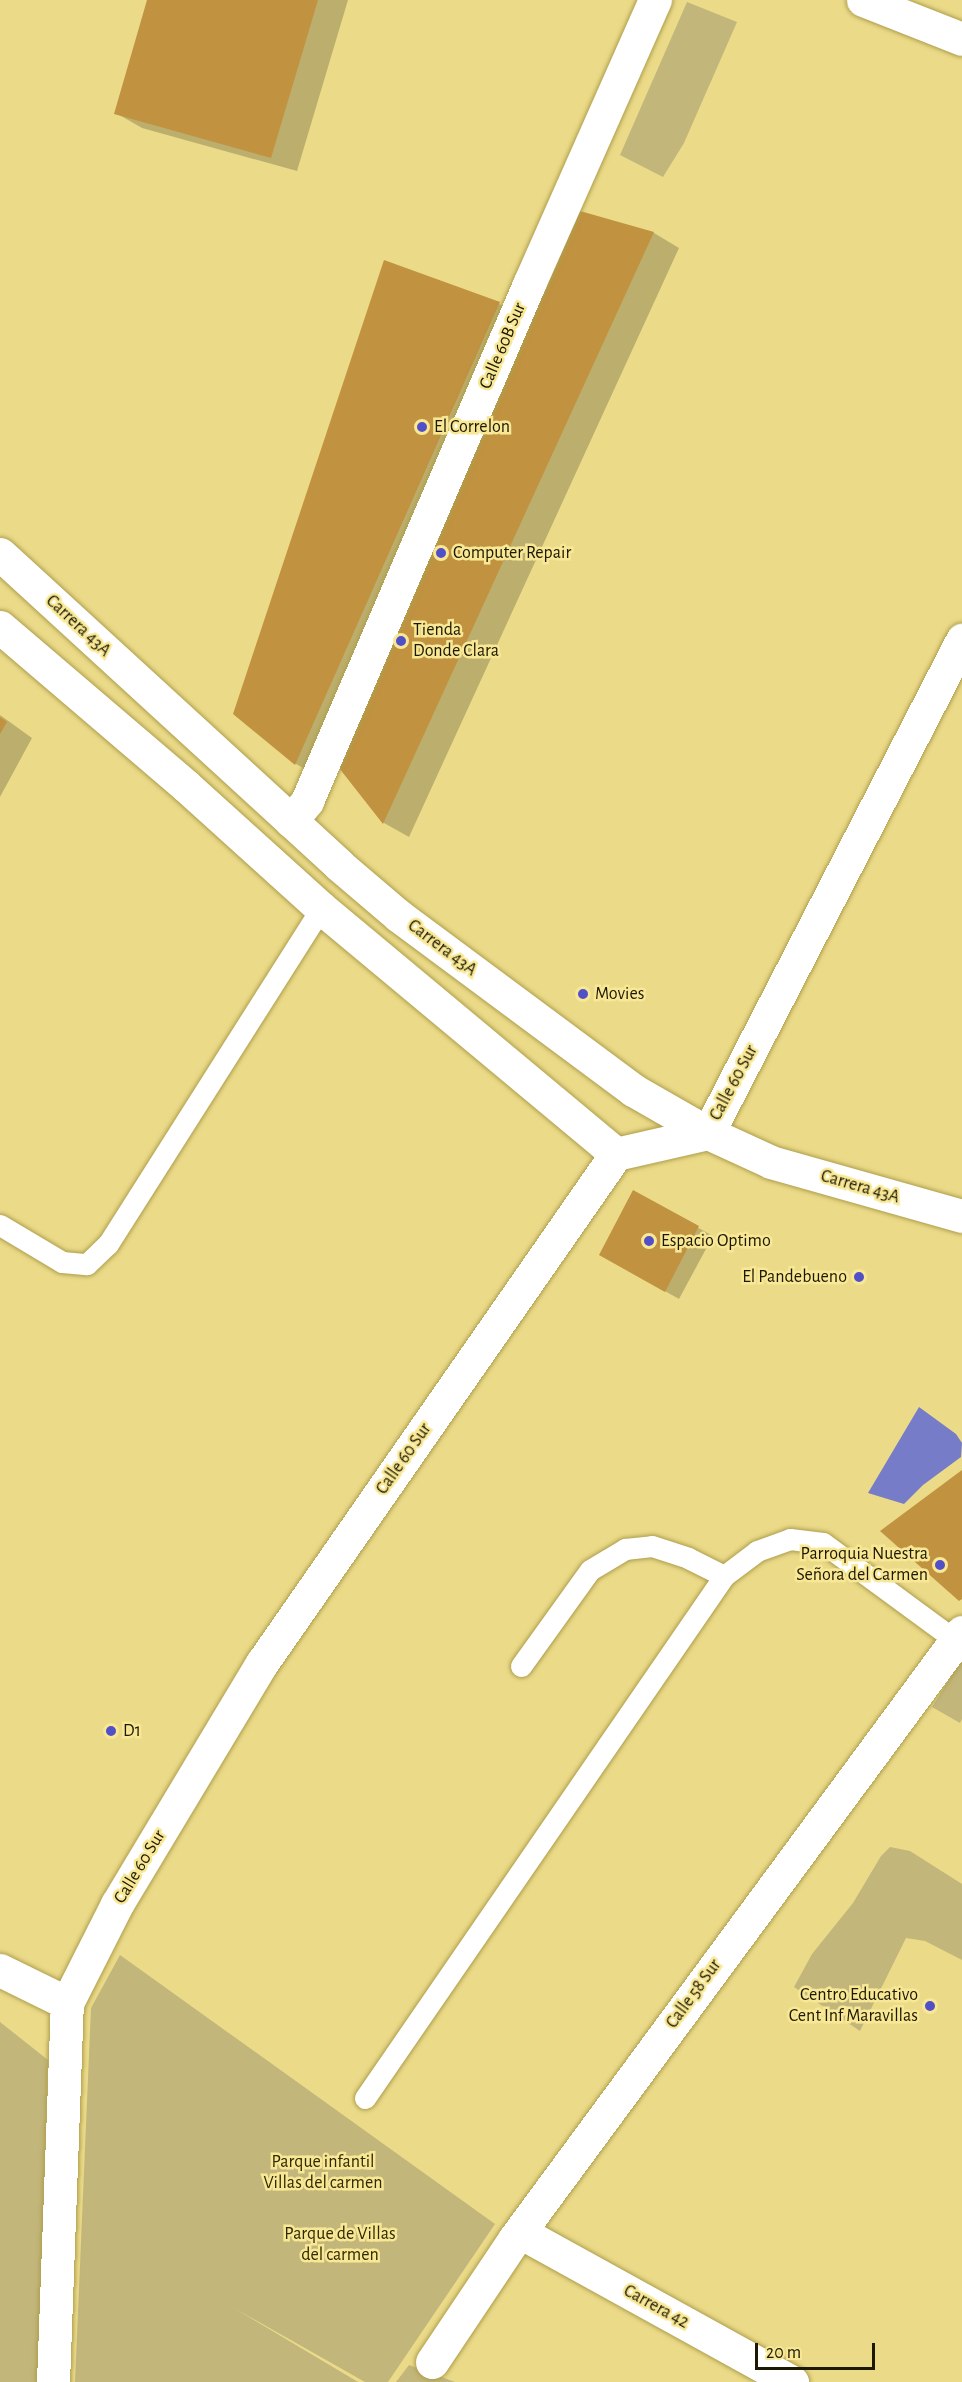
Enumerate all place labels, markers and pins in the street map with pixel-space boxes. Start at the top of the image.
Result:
place label: El Correlon [434,416,510,438]
marker: El Correlon [415,420,429,434]
place label: Computer Repair [453,542,571,564]
marker: Computer Repair [434,546,448,560]
place label: Tienda Donde Clara [413,620,499,662]
marker: Tienda Donde Clara [394,634,408,648]
place label: Movies [595,983,644,1005]
marker: Movies [576,987,590,1001]
place label: Espacio Optimo [661,1230,771,1252]
marker: Espacio Optimo [642,1234,656,1248]
place label: El Pandebueno [742,1266,847,1288]
marker: El Pandebueno [852,1270,866,1284]
place label: Parroquia Nuestra Señora del Carmen [796,1544,928,1586]
marker: Parroquia Nuestra Señora del Carmen [933,1558,947,1572]
place label: D1 [123,1720,141,1742]
marker: D1 [104,1724,118,1738]
place label: Centro Educativo Cent Inf Maravillas [789,1985,918,2028]
marker: Centro Educativo Cent Inf Maravillas [923,1999,937,2013]

